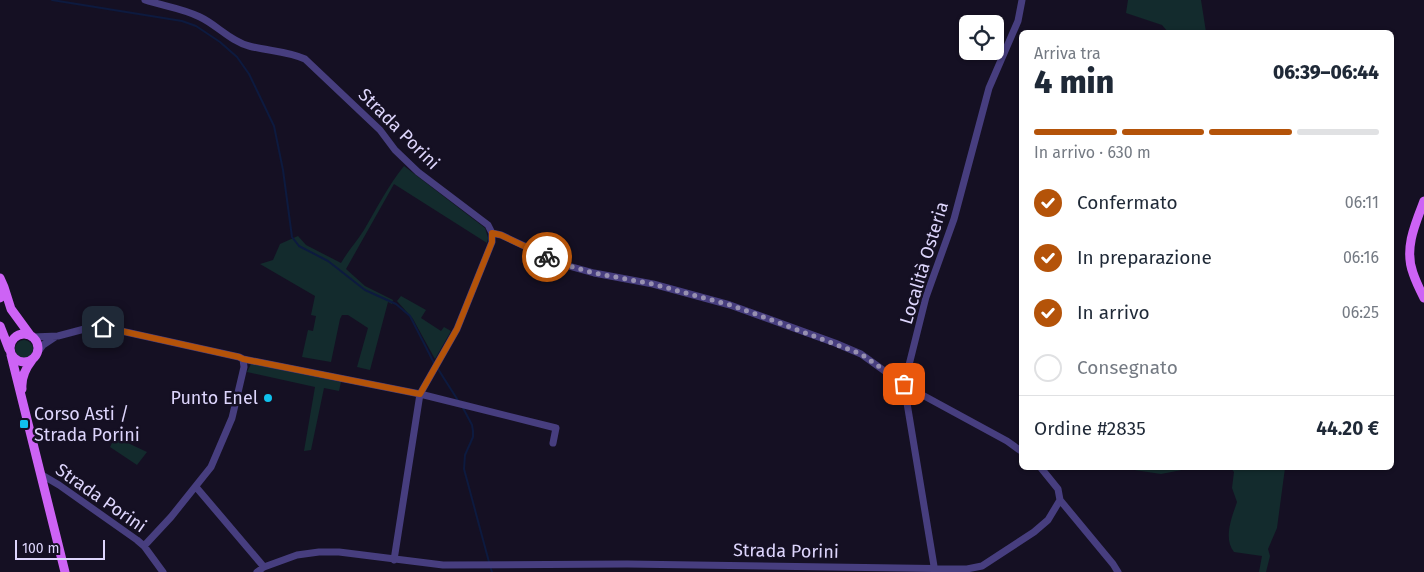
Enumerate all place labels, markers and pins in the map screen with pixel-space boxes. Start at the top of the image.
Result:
pin [82,306,124,348]
pin [883,363,925,405]
place label: Punto Enel [170,387,258,409]
marker: Punto Enel [262,392,274,404]
place label: Corso Asti / Strada Porini [34,403,140,446]
marker: Corso Asti / Strada Porini [18,418,30,430]

